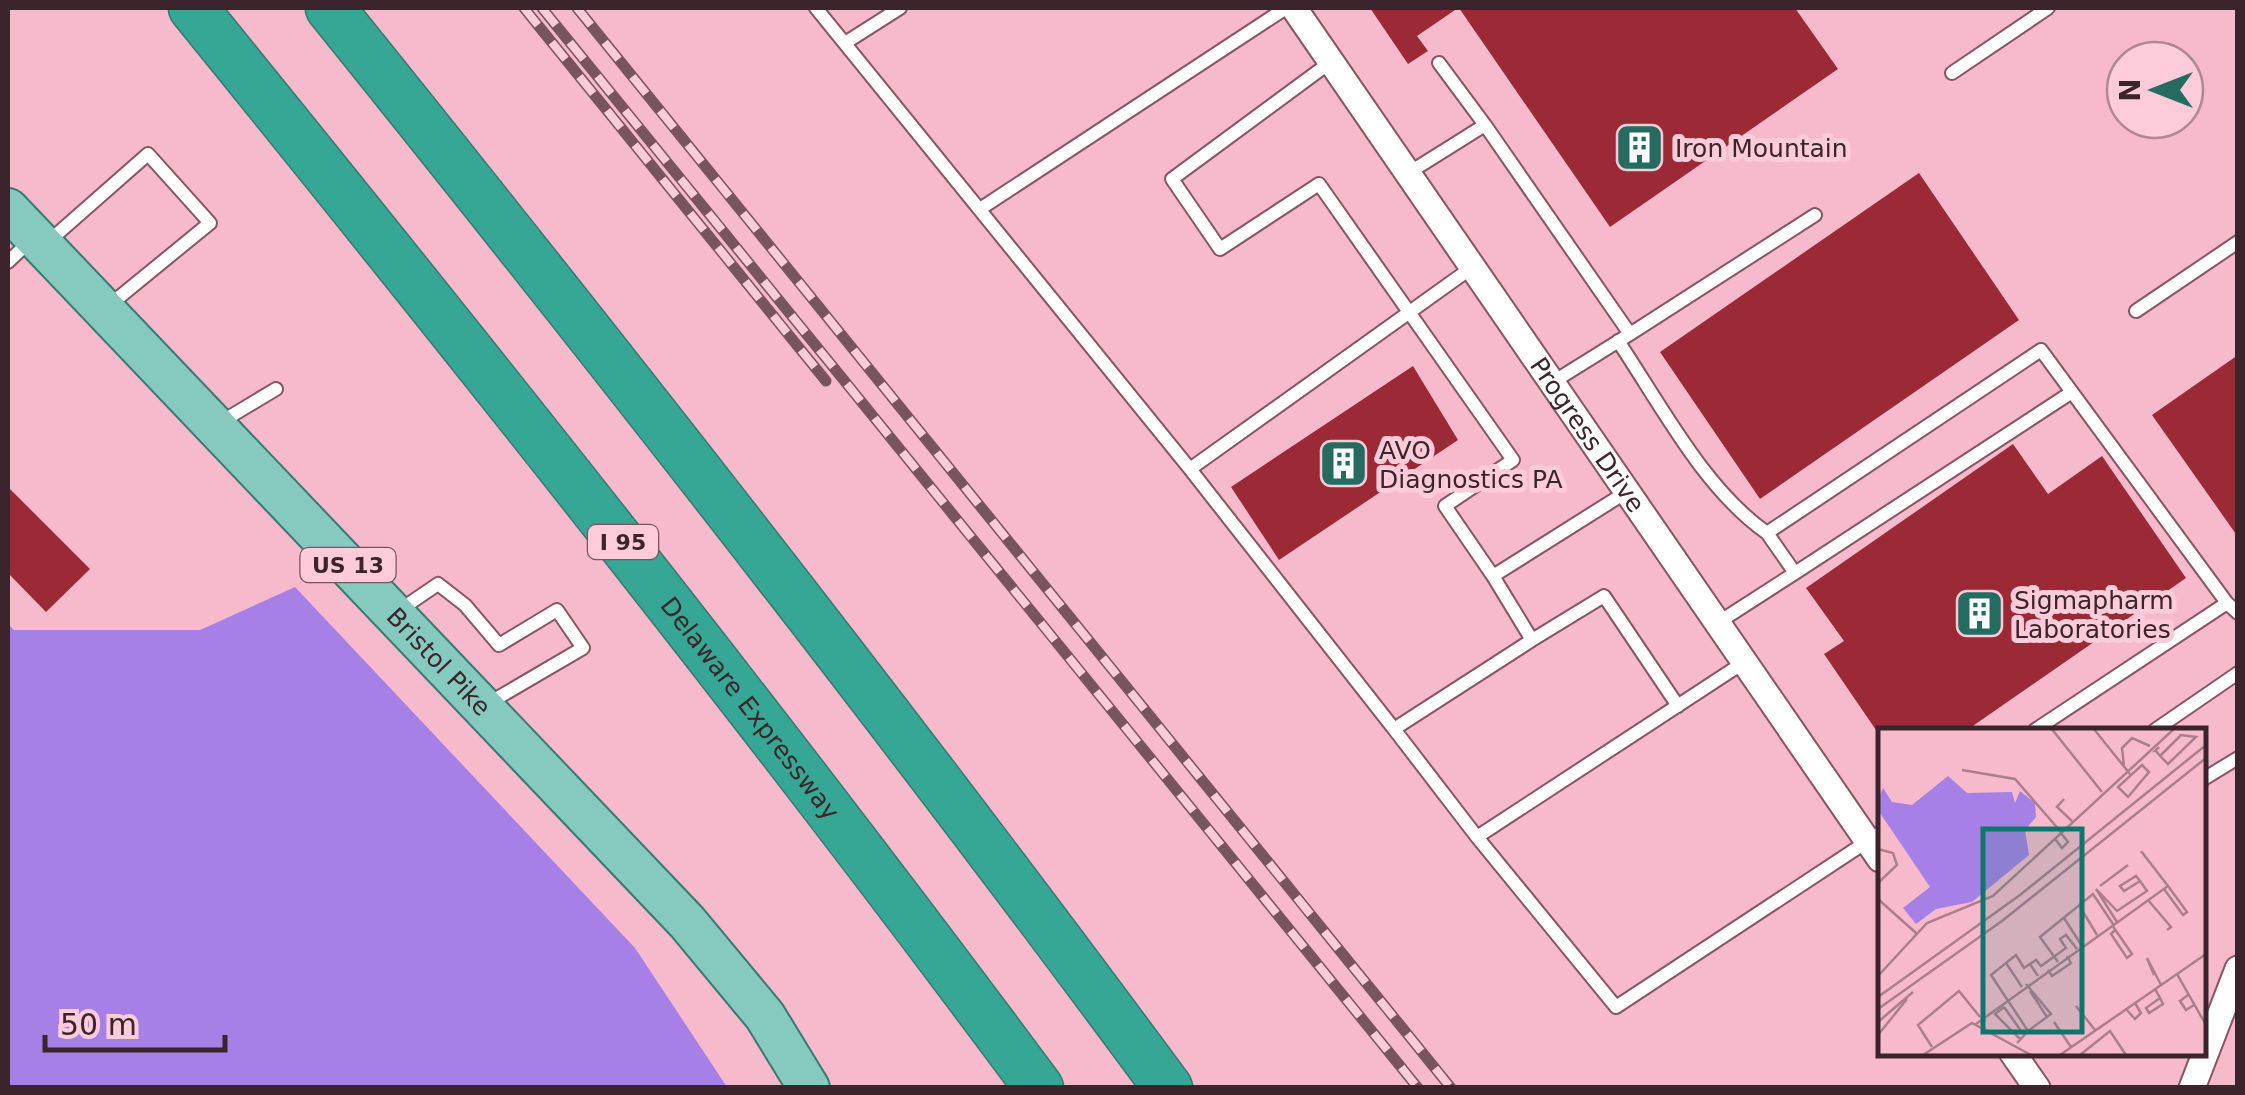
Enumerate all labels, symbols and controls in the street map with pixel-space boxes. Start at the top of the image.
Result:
north arrow [2105,40,2205,140]
text: N [2114,78,2147,102]
building icon: Iron Mountain [1614,122,1666,174]
place label: Iron Mountain [1675,134,1848,163]
street label: Progress Drive [1524,352,1651,518]
place label: AVO Diagnostics PA [1379,436,1563,494]
building icon: AVO Diagnostics PA [1318,438,1370,490]
road number: I 95 [588,525,658,559]
road number: US 13 [300,548,396,582]
place label: Sigmapharm Laboratories [2014,586,2174,644]
building icon: Sigmapharm Laboratories [1953,588,2005,640]
street label: Delaware Expressway [654,591,845,826]
street label: Bristol Pike [381,602,497,722]
inset map [1878,728,2205,1055]
scale bar [45,990,225,1052]
text: 50 m [60,1007,137,1042]

